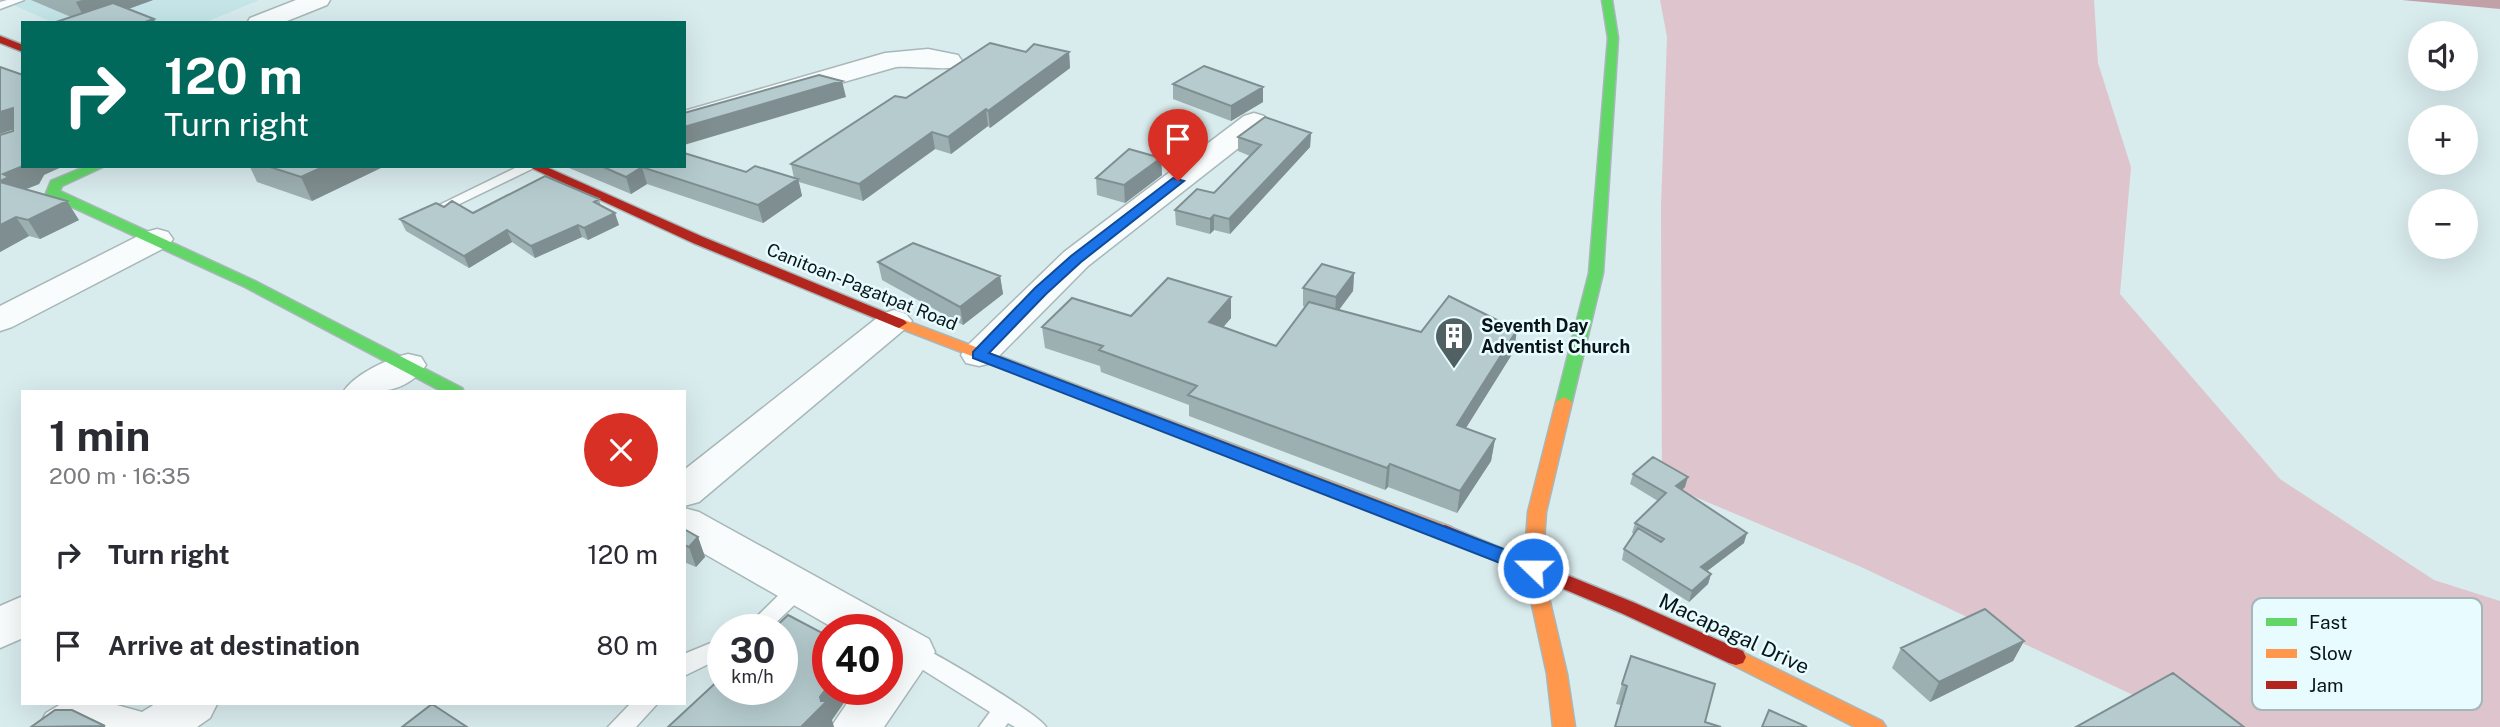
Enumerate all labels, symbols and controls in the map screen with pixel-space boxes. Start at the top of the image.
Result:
map controls [2408,21,2478,259]
button: sound [2408,21,2478,91]
text: 120 m [164,47,303,105]
icon: right [49,49,140,140]
button: + [2408,105,2478,175]
text: Turn right [164,106,309,143]
pin [1148,109,1208,181]
icon: arrive [1159,120,1197,158]
button: − [2408,189,2478,259]
street label: Canitoan-Pagatpat Road [764,239,961,334]
building icon: Seventh Day Adventist Church [1433,315,1475,370]
place label: Seventh Day Adventist Church [1481,315,1630,357]
text: 1 min [49,411,150,460]
button: close [584,413,658,487]
text: 200 m · 16:35 [49,462,191,489]
position arrow [1496,531,1570,605]
icon: right [49,536,87,574]
text: Turn right [108,539,230,570]
text: 120 m [587,539,658,570]
street label: Macapagal Drive [1655,588,1813,679]
legend [2252,598,2482,710]
text: Fast [2309,611,2347,633]
speed limit sign: 40 [812,614,903,705]
icon: arrive [49,627,87,665]
text: Arrive at destination [108,630,360,661]
text: 80 m [597,630,658,661]
text: 30 [730,630,775,671]
text: Slow [2309,642,2353,664]
text: km/h [731,666,774,687]
text: Jam [2309,674,2343,696]

